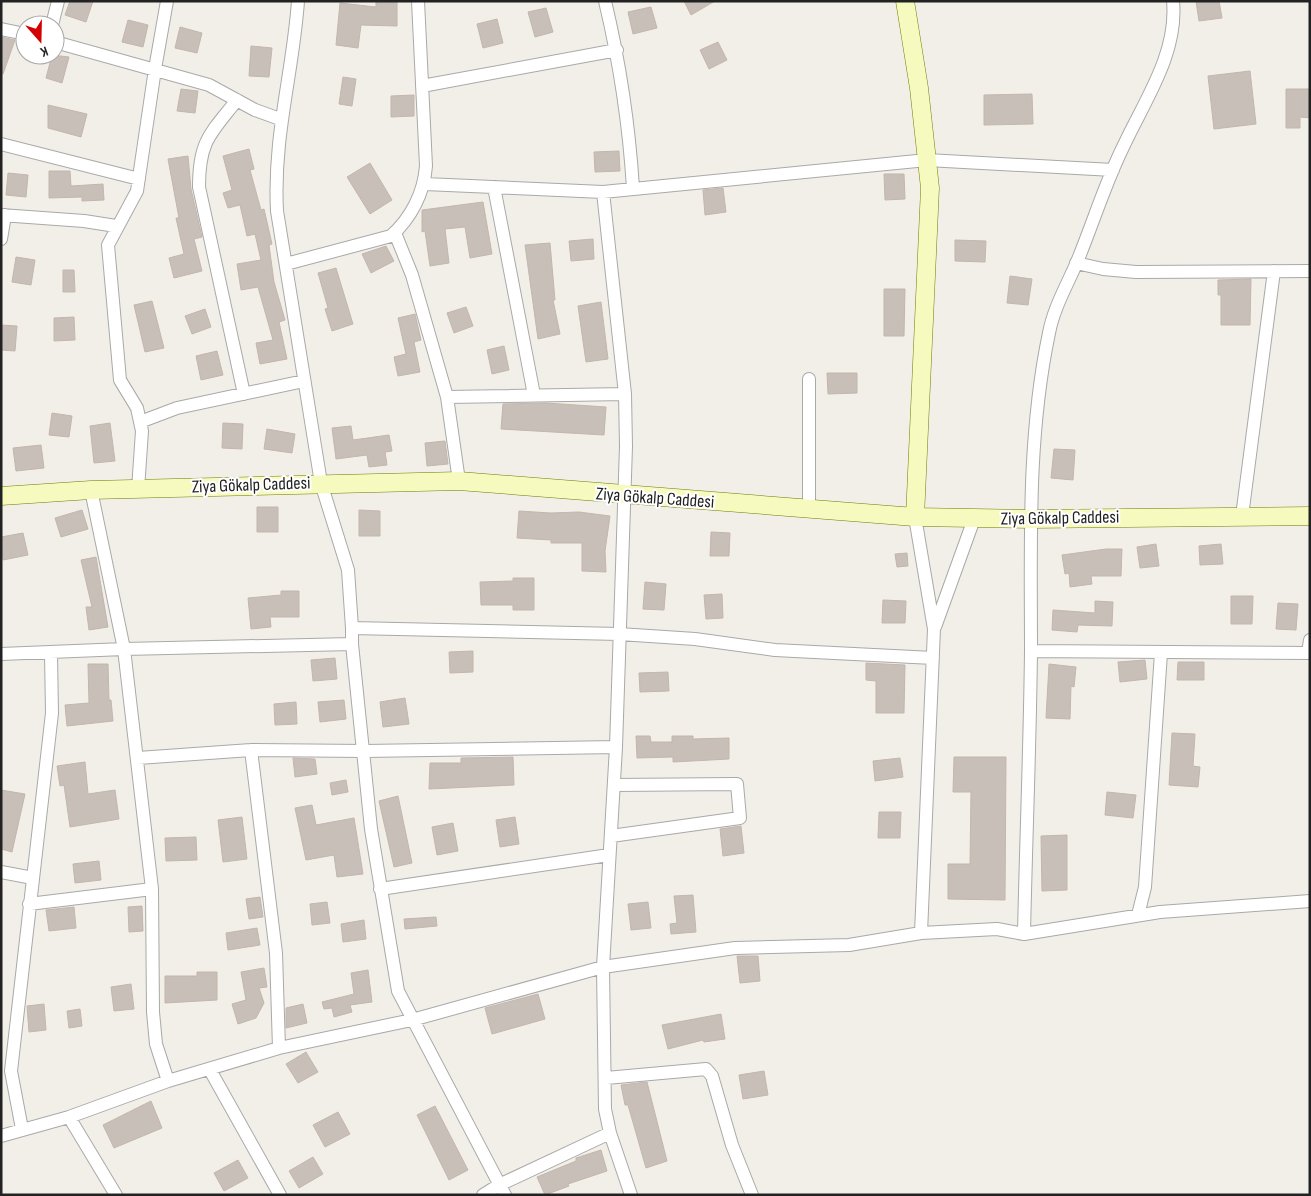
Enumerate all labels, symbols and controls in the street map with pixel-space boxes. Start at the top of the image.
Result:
north arrow [15,15,65,65]
text: K [38,43,50,61]
street label: Ziya Gökalp Caddesi [191,472,311,498]
street label: Ziya Gökalp Caddesi [595,483,715,513]
street label: Ziya Gökalp Caddesi [1000,506,1120,530]

